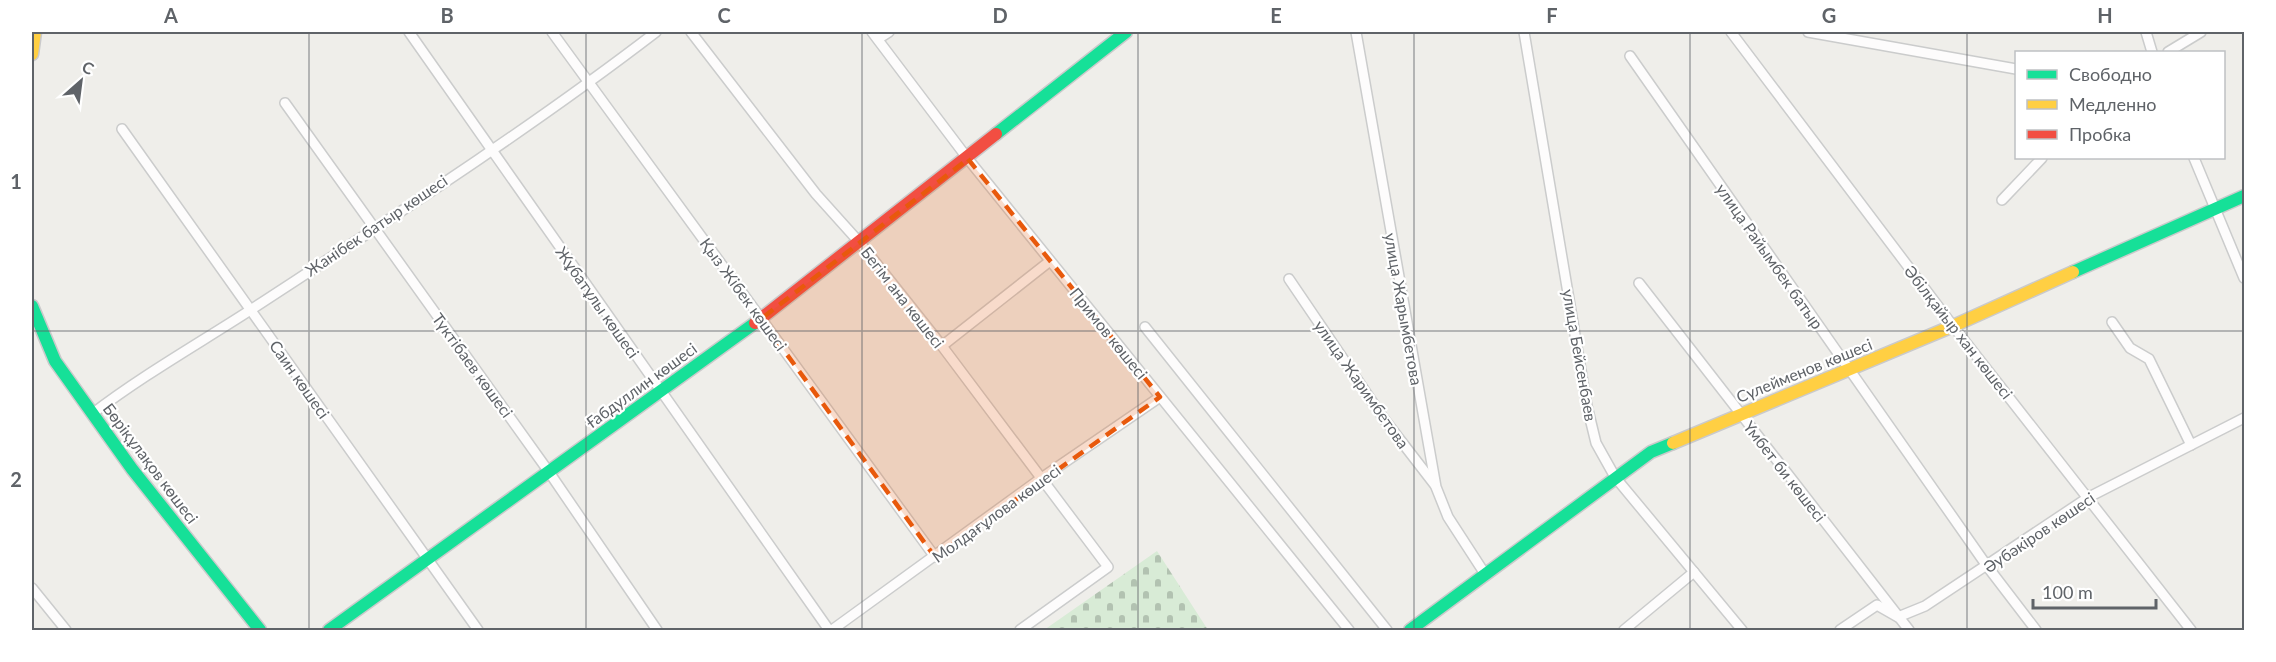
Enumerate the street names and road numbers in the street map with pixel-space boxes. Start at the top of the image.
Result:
street label: Жанібек батыр көшесі [301,170,451,280]
street label: улица Райымбек батыр [1713,180,1827,332]
street label: улица Жарымбетова [1381,231,1427,387]
street label: Қыз Жібек көшесі [697,234,791,354]
street label: Жұбатұлы көшесі [552,243,644,361]
street label: Бегім ана көшесі [858,243,948,351]
street label: Әбілқайыр хан көшесі [1901,262,2017,402]
street label: Примов көшесі [1066,283,1152,383]
street label: улица Бейсенбаев [1559,287,1601,423]
street label: Түктібаев көшесі [429,309,517,421]
street label: улица Жаримбетова [1311,316,1413,452]
street label: Сүлейменов көшесі [1733,334,1875,406]
street label: Саин көшесі [266,336,334,422]
street label: Ғабдуллин көшесі [582,338,700,432]
street label: Бөріқұлақов көшесі [100,399,202,527]
street label: Үмбет би көшесі [1740,417,1830,525]
street label: Молдағұлова көшесі [928,460,1064,566]
street label: Әубәкіров көшесі [1980,488,2098,576]

